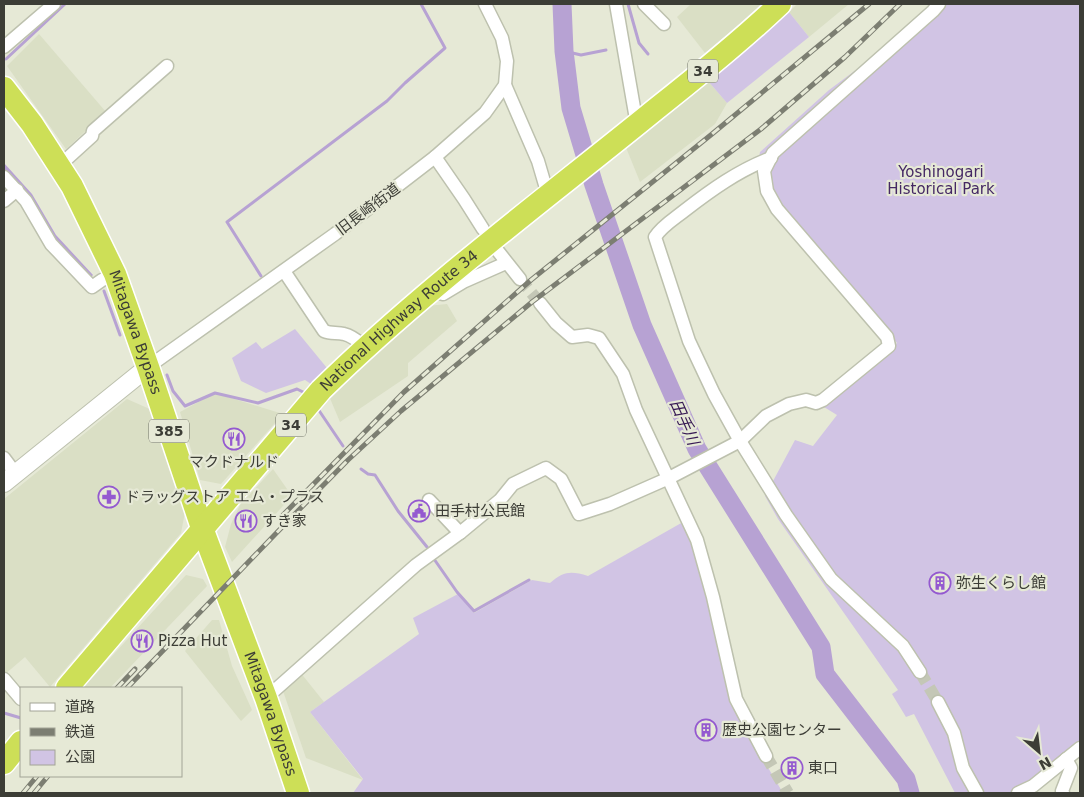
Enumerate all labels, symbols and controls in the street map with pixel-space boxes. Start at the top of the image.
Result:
road number: 34 [688,59,718,82]
park label: Yoshinogari Historical Park [887,163,995,198]
street label: 旧長崎街道 [333,179,403,239]
street label: National Highway Route 34 [316,246,482,395]
street label: Mitagawa Bypass [105,267,166,397]
water label: 田手川 [666,396,704,450]
road number: 34 [276,414,306,436]
road number: 385 [149,420,189,442]
restaurant icon: マクドナルド [222,427,246,451]
place label: マクドナルド [189,453,279,471]
pharmacy icon: ドラッグストア エム・プラス [97,485,121,509]
place label: ドラッグストア エム・プラス [125,488,324,506]
public building icon: 田手村公民館 [407,499,431,523]
place label: 田手村公民館 [435,502,525,520]
restaurant icon: すき家 [234,509,258,533]
place label: すき家 [262,512,307,530]
building icon: 弥生くらし館 [928,571,952,595]
place label: 弥生くらし館 [956,574,1046,592]
restaurant icon: Pizza Hut [130,629,154,653]
place label: Pizza Hut [158,632,227,650]
street label: Mitagawa Bypass [240,649,301,779]
legend [20,687,182,777]
text: 道路 [65,698,95,716]
building icon: 歴史公園センター [694,718,718,742]
place label: 歴史公園センター [722,721,842,739]
text: 鉄道 [65,723,95,741]
north arrow [1014,727,1064,777]
text: 公園 [65,748,95,766]
text: N [1036,754,1054,773]
building icon: 東口 [780,756,804,780]
place label: 東口 [808,759,838,777]

